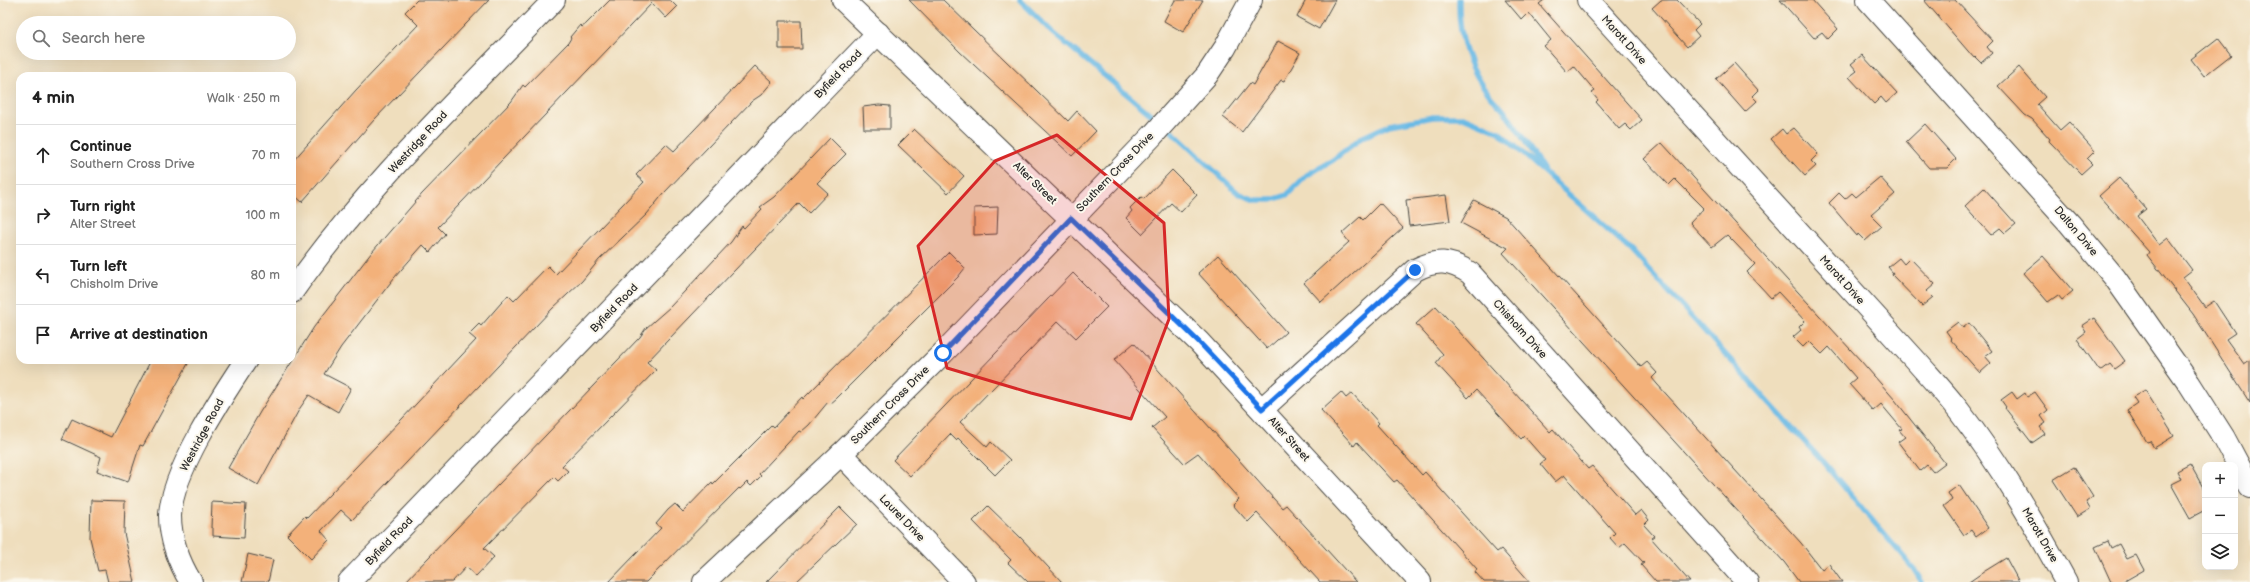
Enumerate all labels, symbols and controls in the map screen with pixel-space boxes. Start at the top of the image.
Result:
street label: Marott Drive [1599,13,1650,67]
search box [16,16,296,60]
icon: search [30,27,52,49]
text: Search here [62,29,145,48]
street label: Byfield Road [812,47,864,101]
text: 4 min [32,88,75,108]
text: Walk · 250 m [207,90,280,106]
street label: Westridge Road [386,108,450,176]
street label: Southern Cross Drive [1074,129,1157,214]
text: Continue [70,137,132,156]
icon: ahead [32,144,54,166]
text: 70 m [252,147,280,163]
text: Southern Cross Drive [70,156,195,172]
street label: Alter Street [1010,159,1060,207]
text: Turn right [70,197,135,216]
icon: right [32,204,54,226]
street label: Dalton Drive [2051,204,2101,259]
text: 100 m [245,207,280,223]
text: Alter Street [70,216,136,232]
street label: Marott Drive [1817,253,1868,307]
text: Turn left [70,257,127,276]
route end [1406,261,1424,279]
icon: left [32,264,54,286]
text: 80 m [251,267,280,283]
text: Chisholm Drive [70,276,158,292]
street label: Byfield Road [588,281,640,335]
street label: Chisholm Drive [1490,297,1550,361]
icon: arrive [32,324,54,346]
text: Arrive at destination [70,325,208,344]
route start [934,344,952,362]
street label: Southern Cross Drive [848,363,932,447]
street label: Westridge Road [177,397,227,473]
street label: Alter Street [1266,414,1313,464]
map controls [2202,462,2238,570]
button: + [2202,462,2238,498]
street label: Laurel Drive [877,492,928,544]
button: − [2202,498,2238,534]
street label: Marott Drive [2019,505,2061,565]
street label: Byfield Road [363,514,415,568]
button: layers [2202,534,2238,570]

